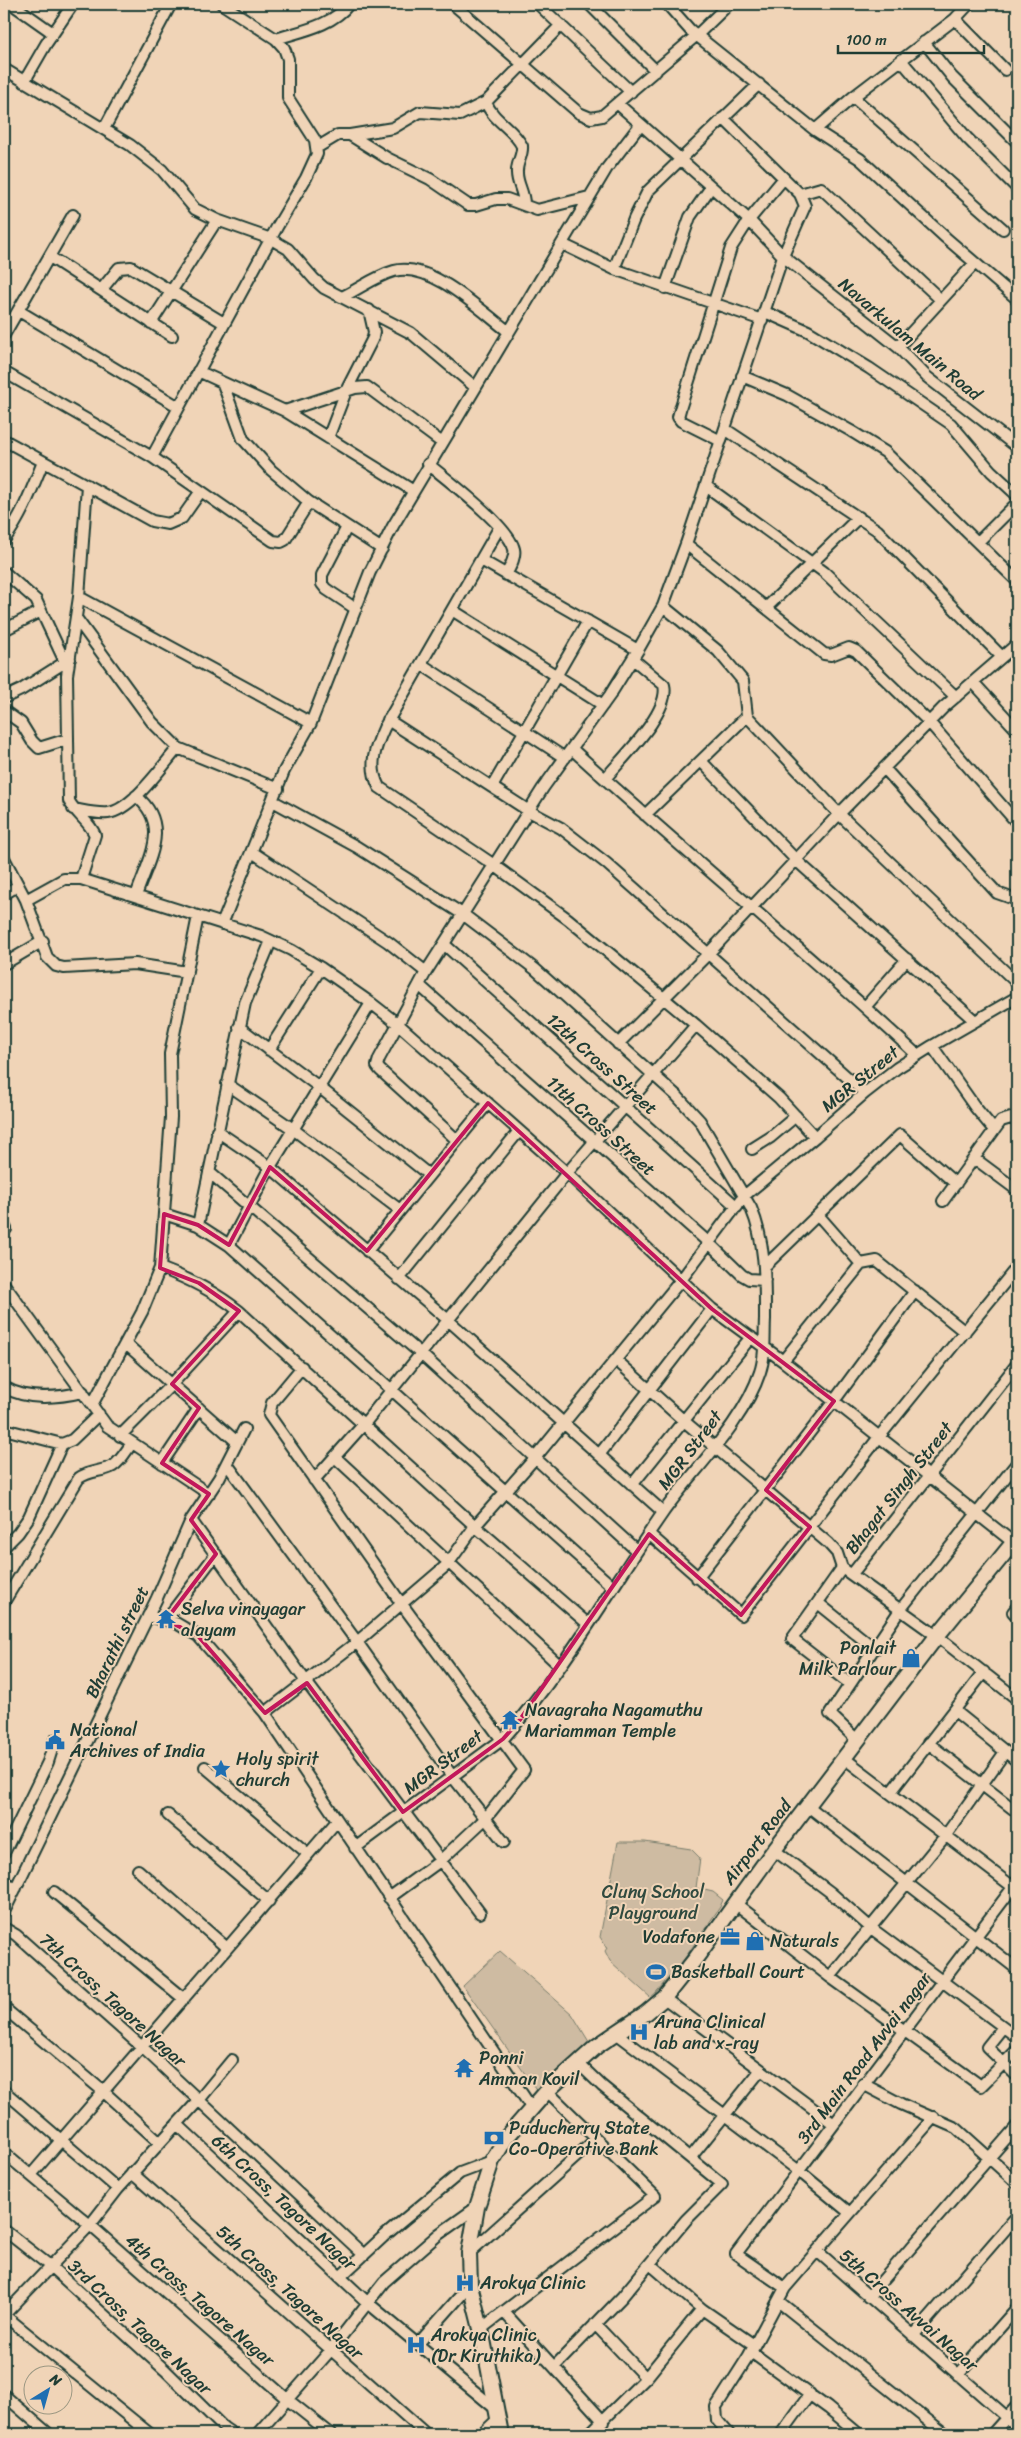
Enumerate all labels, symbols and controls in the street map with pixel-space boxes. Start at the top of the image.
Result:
scale bar [838,22,985,54]
text: 100 m [846,27,887,53]
street label: Navarkulam Main Road [831,269,990,410]
street label: 12th Cross Street [539,1005,665,1123]
street label: MGR Street [814,1037,907,1121]
street label: 11th Cross Street [539,1068,663,1184]
street label: MGR Street [649,1402,731,1497]
street label: Bhagat Singh Street [837,1414,962,1561]
street label: Bharathi street [76,1580,158,1704]
place label: Selva vinayagar alayam [181,1593,306,1646]
temple icon: Selva vinayagar alayam [155,1608,177,1630]
place label: Ponlait Milk Parlour [799,1632,898,1685]
shop icon: Ponlait Milk Parlour [900,1647,922,1669]
place label: Navagraha Nagamuthu Mariamman Temple [525,1694,703,1747]
temple icon: Navagraha Nagamuthu Mariamman Temple [499,1709,521,1731]
place label: National Archives of India [69,1714,206,1767]
street label: MGR Street [396,1721,491,1803]
public building icon: National Archives of India [44,1729,66,1751]
place label: Holy spirit church [236,1743,319,1796]
place icon: Holy spirit church [210,1758,232,1780]
street label: Airport Road [713,1791,801,1893]
park label: Cluny School Playground [602,1876,705,1929]
place label: Vodafone [642,1921,715,1953]
street label: 7th Cross, Tagore Nagar [32,1925,195,2076]
place label: Naturals [770,1925,840,1957]
office icon: Vodafone [719,1926,741,1948]
shop icon: Naturals [744,1930,766,1952]
place label: Basketball Court [671,1956,805,1988]
sports icon: Basketball Court [645,1961,667,1983]
street label: 3rd Main Road Avvai nagar [788,1964,941,2151]
place label: Aruna Clinical lab and x-ray [653,2006,766,2059]
hospital icon: Aruna Clinical lab and x-ray [628,2021,650,2043]
place label: Ponni Amman Kovil [478,2042,580,2095]
temple icon: Ponni Amman Kovil [453,2057,475,2079]
place label: Puducherry State Co-Operative Bank [509,2112,659,2165]
street label: 6th Cross, Tagore Nagar [204,2126,365,2280]
bank icon: Puducherry State Co-Operative Bank [483,2127,505,2149]
street label: 5th Cross, Tagore Nagar [208,2216,373,2369]
street label: 4th Cross, Tagore Nagar [117,2225,284,2376]
street label: 5th Cross Avvai Nagar [832,2240,987,2381]
street label: 3rd Cross, Tagore Nagar [60,2251,221,2404]
place label: Arokya Clinic [479,2267,586,2299]
hospital icon: Arokya Clinic [454,2272,476,2294]
place label: Arokya Clinic (Dr Kiruthika) [430,2319,541,2372]
hospital icon: Arokya Clinic (Dr Kiruthika) [405,2334,427,2356]
north arrow [22,2366,72,2416]
text: N [43,2367,67,2393]

